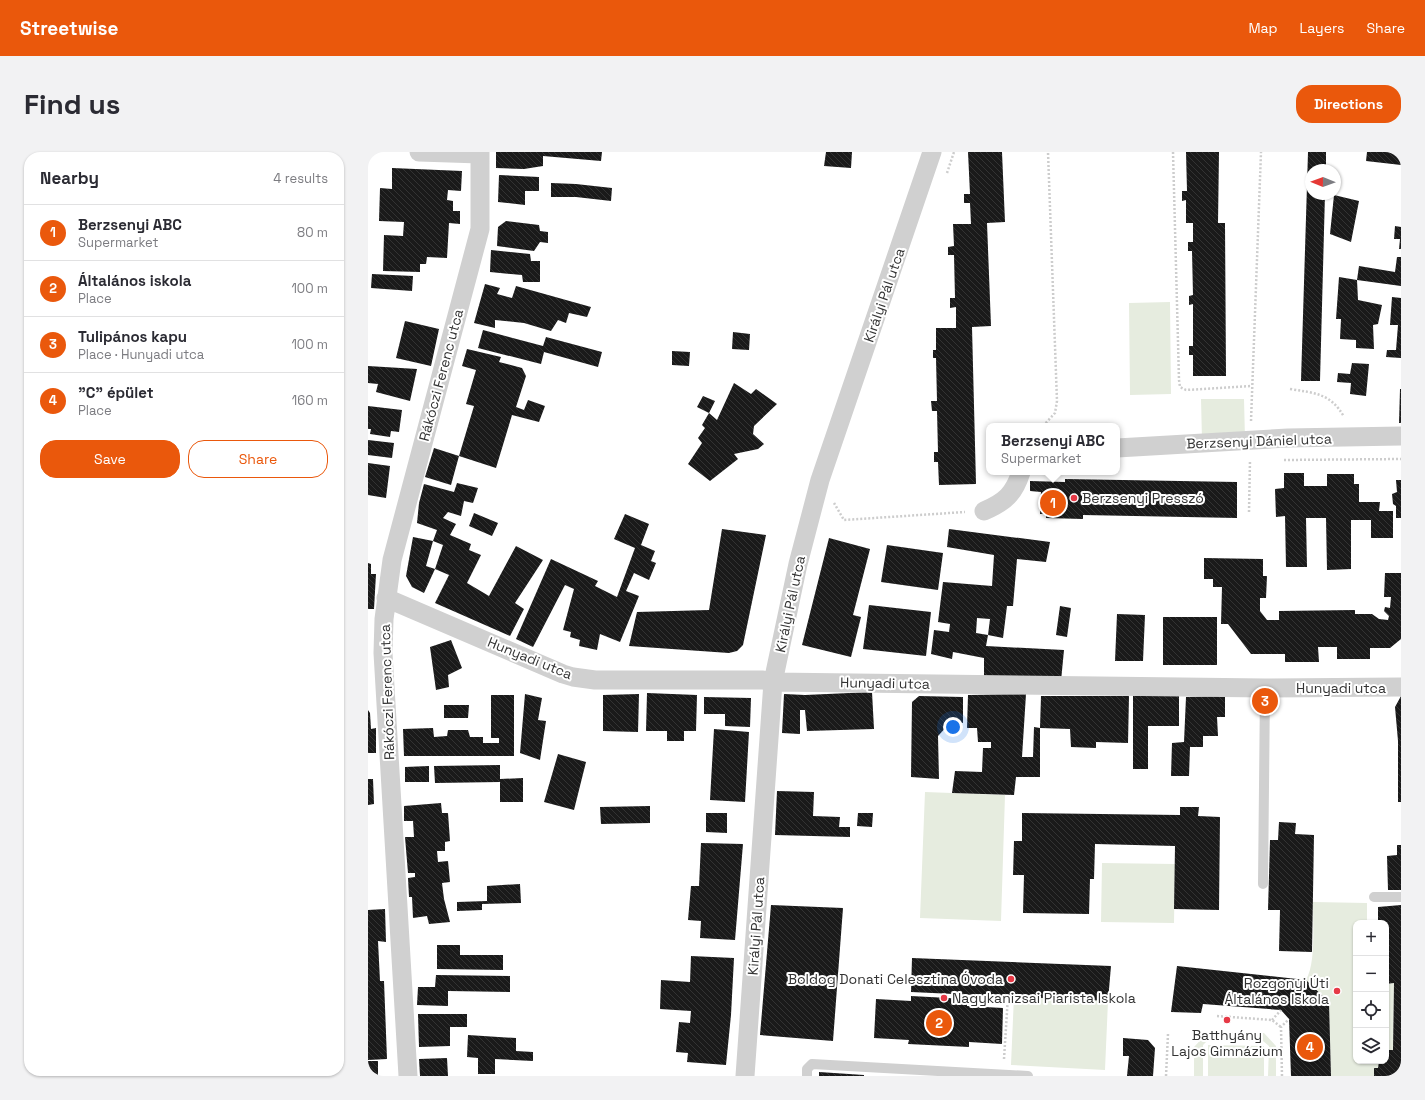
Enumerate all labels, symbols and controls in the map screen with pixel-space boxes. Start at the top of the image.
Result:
text: Streetwise [20,16,119,41]
text: Map [1248,19,1278,37]
text: Layers [1300,19,1344,37]
text: Share [1366,19,1405,37]
button: Directions [1296,85,1401,123]
text: Find us [24,86,121,122]
north arrow [1305,164,1341,200]
text: Nearby [40,167,99,189]
text: 4 results [273,170,328,187]
text: Berzsenyi ABC [78,215,182,234]
text: 1 [50,224,56,241]
text: 80 m [297,224,328,241]
text: Supermarket [78,234,159,251]
street label: Királyi Pál utca [859,245,909,345]
text: Általános iskola [78,271,191,290]
text: 2 [49,280,57,297]
text: 100 m [291,280,328,297]
text: Place [78,290,112,307]
street label: Rákóczi Ferenc utca [415,307,467,443]
text: Tulipános kapu [78,327,187,346]
text: 3 [49,336,57,353]
text: 100 m [291,336,328,353]
text: Place · Hunyadi utca [78,346,204,363]
text: "C" épület [78,383,154,402]
text: 4 [49,392,57,409]
text: 160 m [292,392,328,409]
text: Place [78,402,112,419]
popup [986,423,1120,475]
street label: Berzsenyi Dániel utca [1186,429,1332,453]
text: Berzsenyi ABC [1001,431,1105,450]
button: Save [40,440,180,478]
button: Share [188,440,328,478]
text: Supermarket [1001,450,1082,467]
pin: 1 [1040,488,1066,518]
place label: Berzsenyi Presszó [1082,489,1204,507]
marker: Berzsenyi Presszó [1069,493,1079,503]
street label: Királyi Pál utca [771,554,809,654]
street label: Rákóczi Ferenc utca [376,624,398,760]
street label: Hunyadi utca [485,633,575,683]
street label: Hunyadi utca [840,673,930,693]
street label: Hunyadi utca [1296,679,1386,697]
pin: 3 [1252,686,1278,716]
your location [943,717,963,737]
street label: Királyi Pál utca [744,876,768,976]
map controls [1353,920,1389,1064]
button: + [1353,920,1389,956]
button: − [1353,956,1389,992]
place label: Boldog Donati Celesztina Óvoda [788,970,1003,988]
marker: Boldog Donati Celesztina Óvoda [1006,974,1016,984]
place label: Rozgonyi Úti Általános Iskola [1225,974,1329,1008]
marker: Rozgonyi Úti Általános Iskola [1332,986,1342,996]
place label: Nagykanizsai Piarista Iskola [952,989,1136,1007]
button: locate [1353,992,1389,1028]
marker: Nagykanizsai Piarista Iskola [939,993,949,1003]
pin: 2 [926,1008,952,1038]
marker: Batthyány Lajos Gimnázium [1222,1015,1232,1025]
place label: Batthyány Lajos Gimnázium [1171,1026,1283,1060]
button: layers [1353,1028,1389,1064]
pin: 4 [1297,1032,1323,1062]

